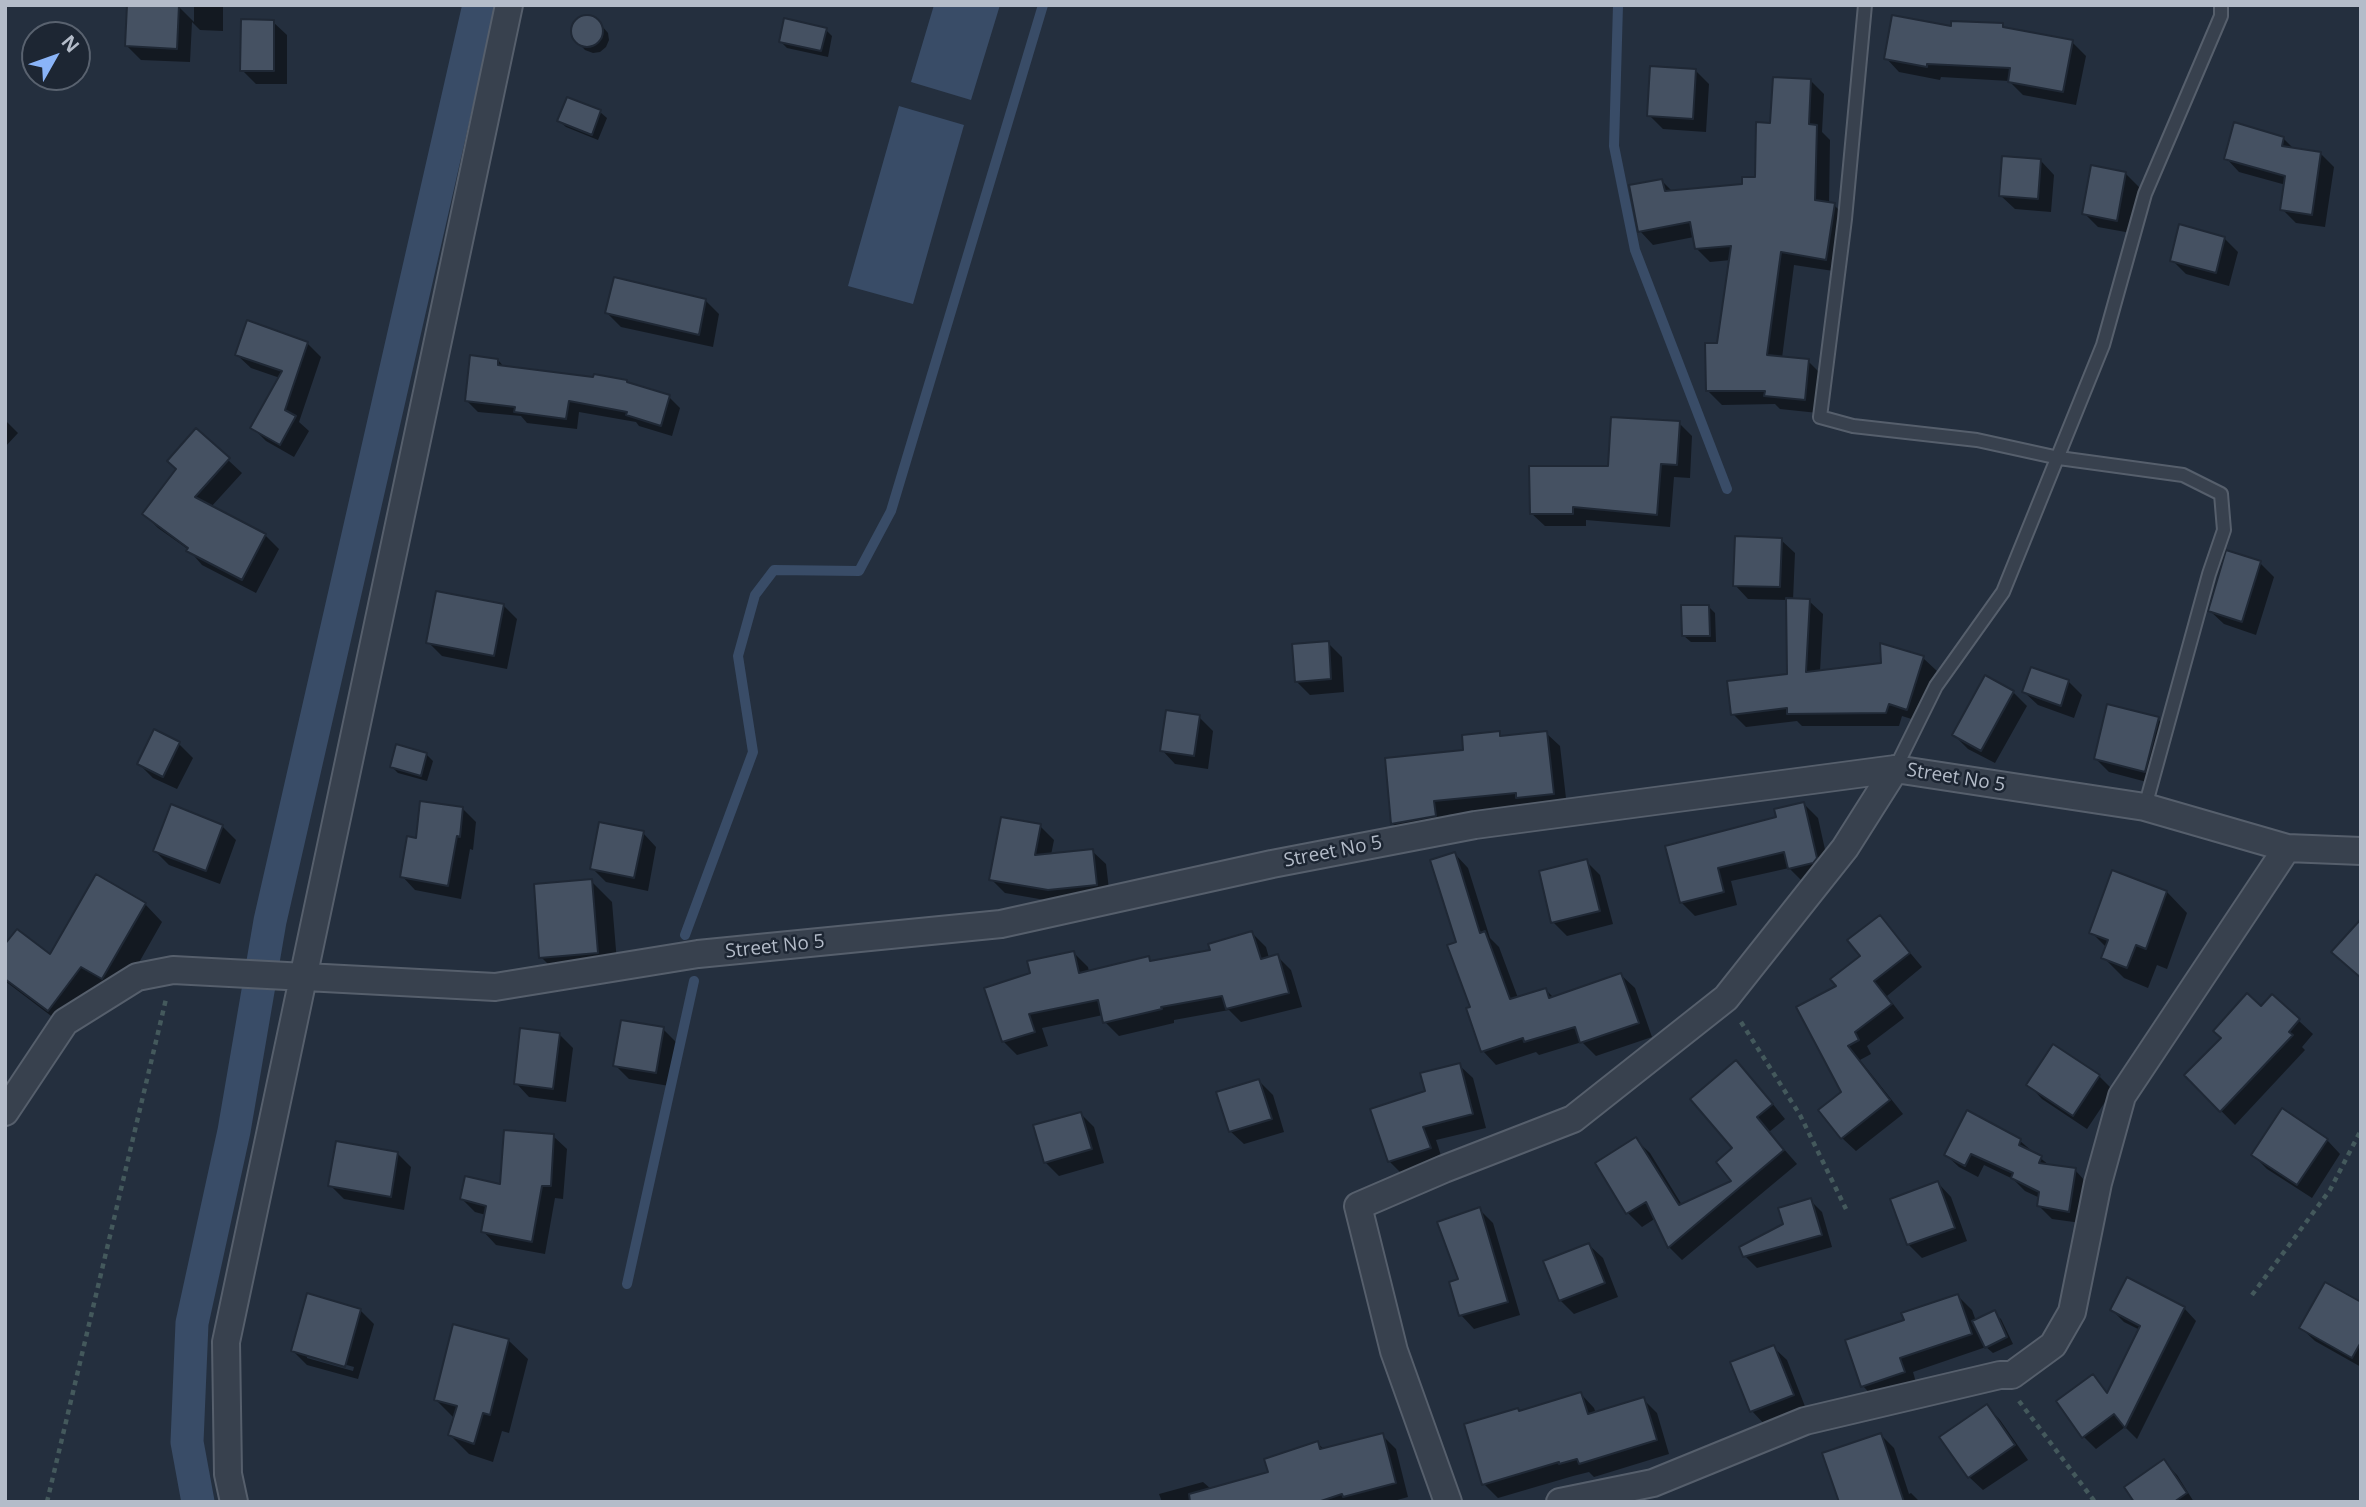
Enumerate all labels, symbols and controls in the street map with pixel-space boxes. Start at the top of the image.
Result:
north arrow [21,21,91,91]
text: N [56,30,85,58]
street label: Street No 5 [1905,759,2007,797]
street label: Street No 5 [1282,831,1384,873]
street label: Street No 5 [724,930,826,964]

